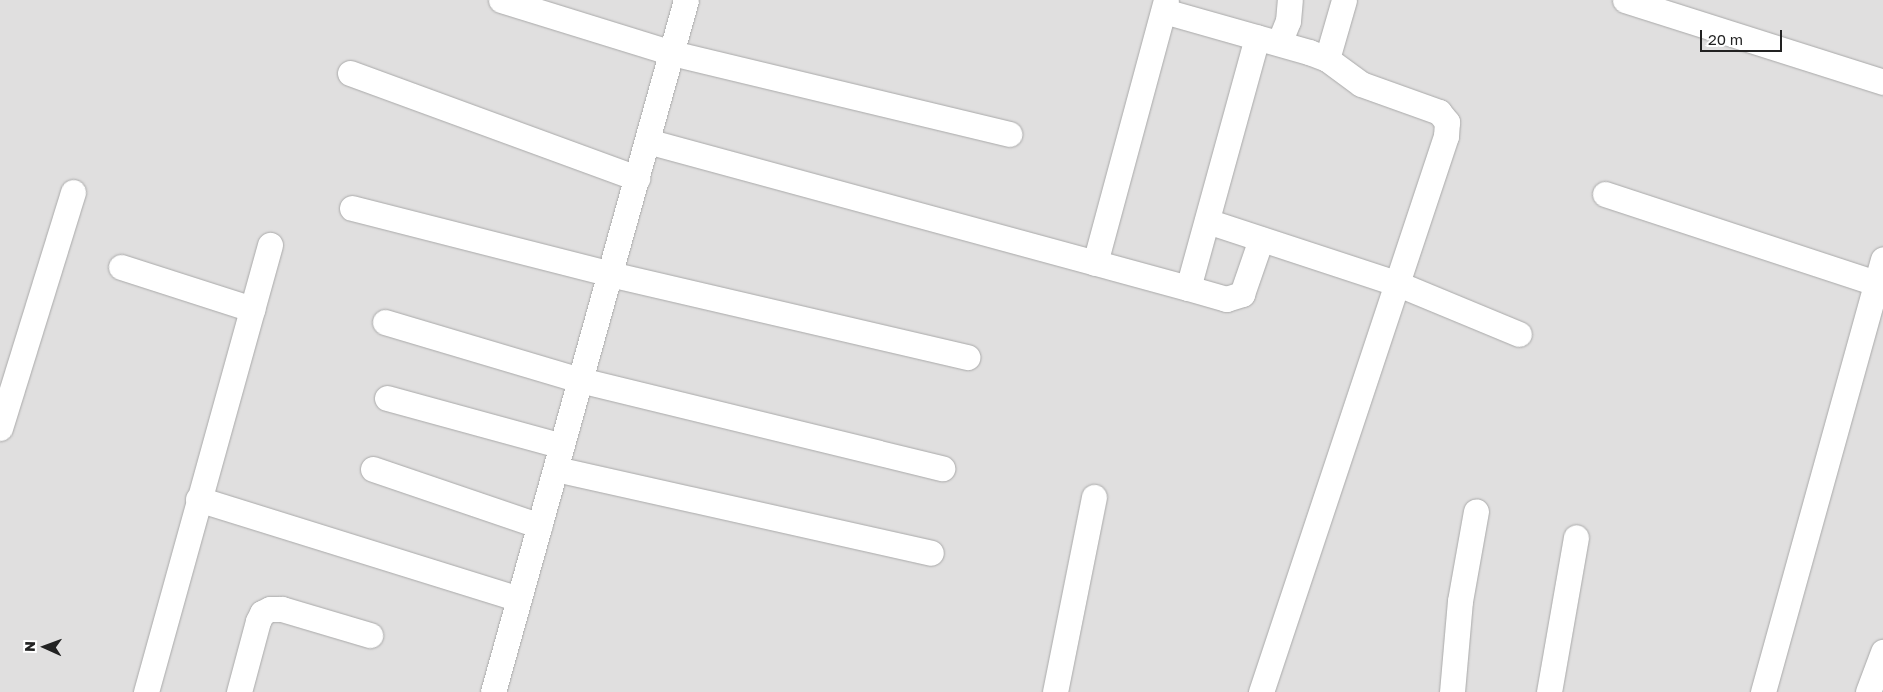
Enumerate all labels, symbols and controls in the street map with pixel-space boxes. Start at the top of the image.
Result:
scale bar [1703,20,1786,52]
text: 20 m [1708,30,1743,48]
north arrow [20,622,70,672]
text: N [21,641,38,652]

